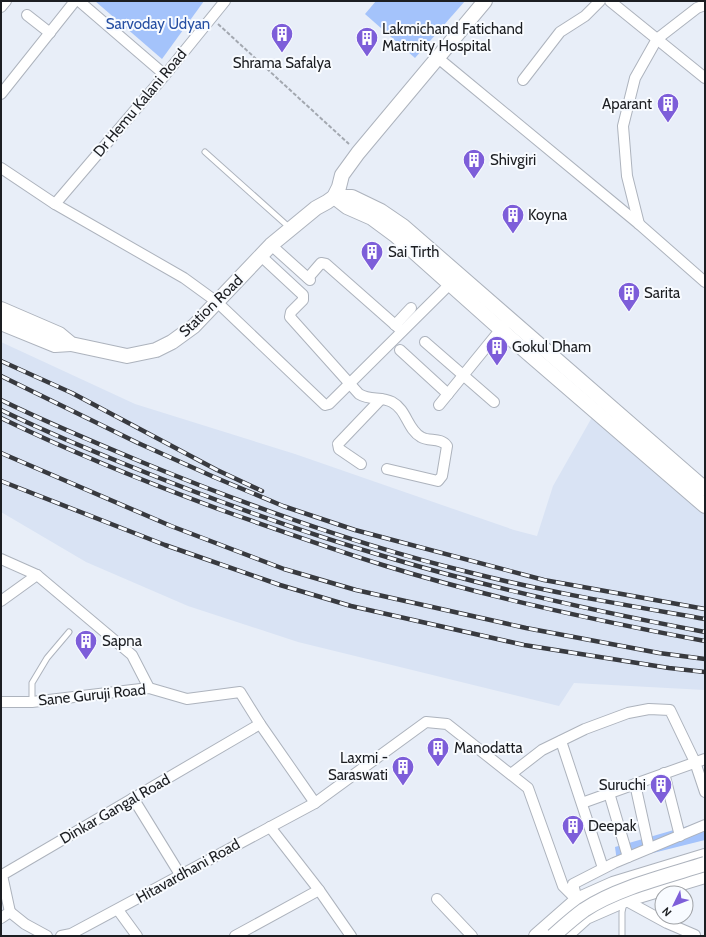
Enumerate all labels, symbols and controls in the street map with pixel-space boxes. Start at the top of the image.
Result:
park label: Sarvoday Udyan [106,15,210,33]
place label: Lakmichand Fatichand Matrnity Hospital [382,20,523,55]
building icon: Shrama Safalya [269,21,295,54]
building icon: Lakmichand Fatichand Matrnity Hospital [354,25,380,58]
street label: Dr Hemu Kalani Road [90,45,190,161]
place label: Shrama Safalya [233,54,332,72]
building icon: Aparant [655,91,681,124]
place label: Aparant [602,95,652,113]
building icon: Shivgiri [461,147,487,180]
place label: Shivgiri [490,151,536,169]
building icon: Koyna [500,202,526,235]
place label: Koyna [528,206,568,224]
building icon: Sai Tirth [359,239,385,272]
place label: Sai Tirth [388,243,439,261]
street label: Station Road [175,271,247,341]
building icon: Sarita [616,280,642,313]
place label: Sarita [644,284,681,302]
building icon: Gokul Dham [484,334,510,367]
place label: Gokul Dham [512,338,591,356]
building icon: Sapna [73,628,99,661]
place label: Sapna [102,632,143,650]
street label: Sane Guruji Road [37,680,147,710]
building icon: Manodatta [425,735,451,768]
place label: Manodatta [454,739,523,757]
place label: Laxmi - Saraswati [328,749,388,784]
building icon: Laxmi - Saraswati [390,754,416,787]
street label: Dinkar Gangal Road [57,770,173,848]
building icon: Suruchi [648,772,674,805]
place label: Suruchi [599,776,646,794]
building icon: Deepak [560,813,586,846]
place label: Deepak [588,817,637,835]
street label: Hitavardhani Road [133,835,243,907]
north arrow [654,885,694,925]
text: N [659,904,674,919]

